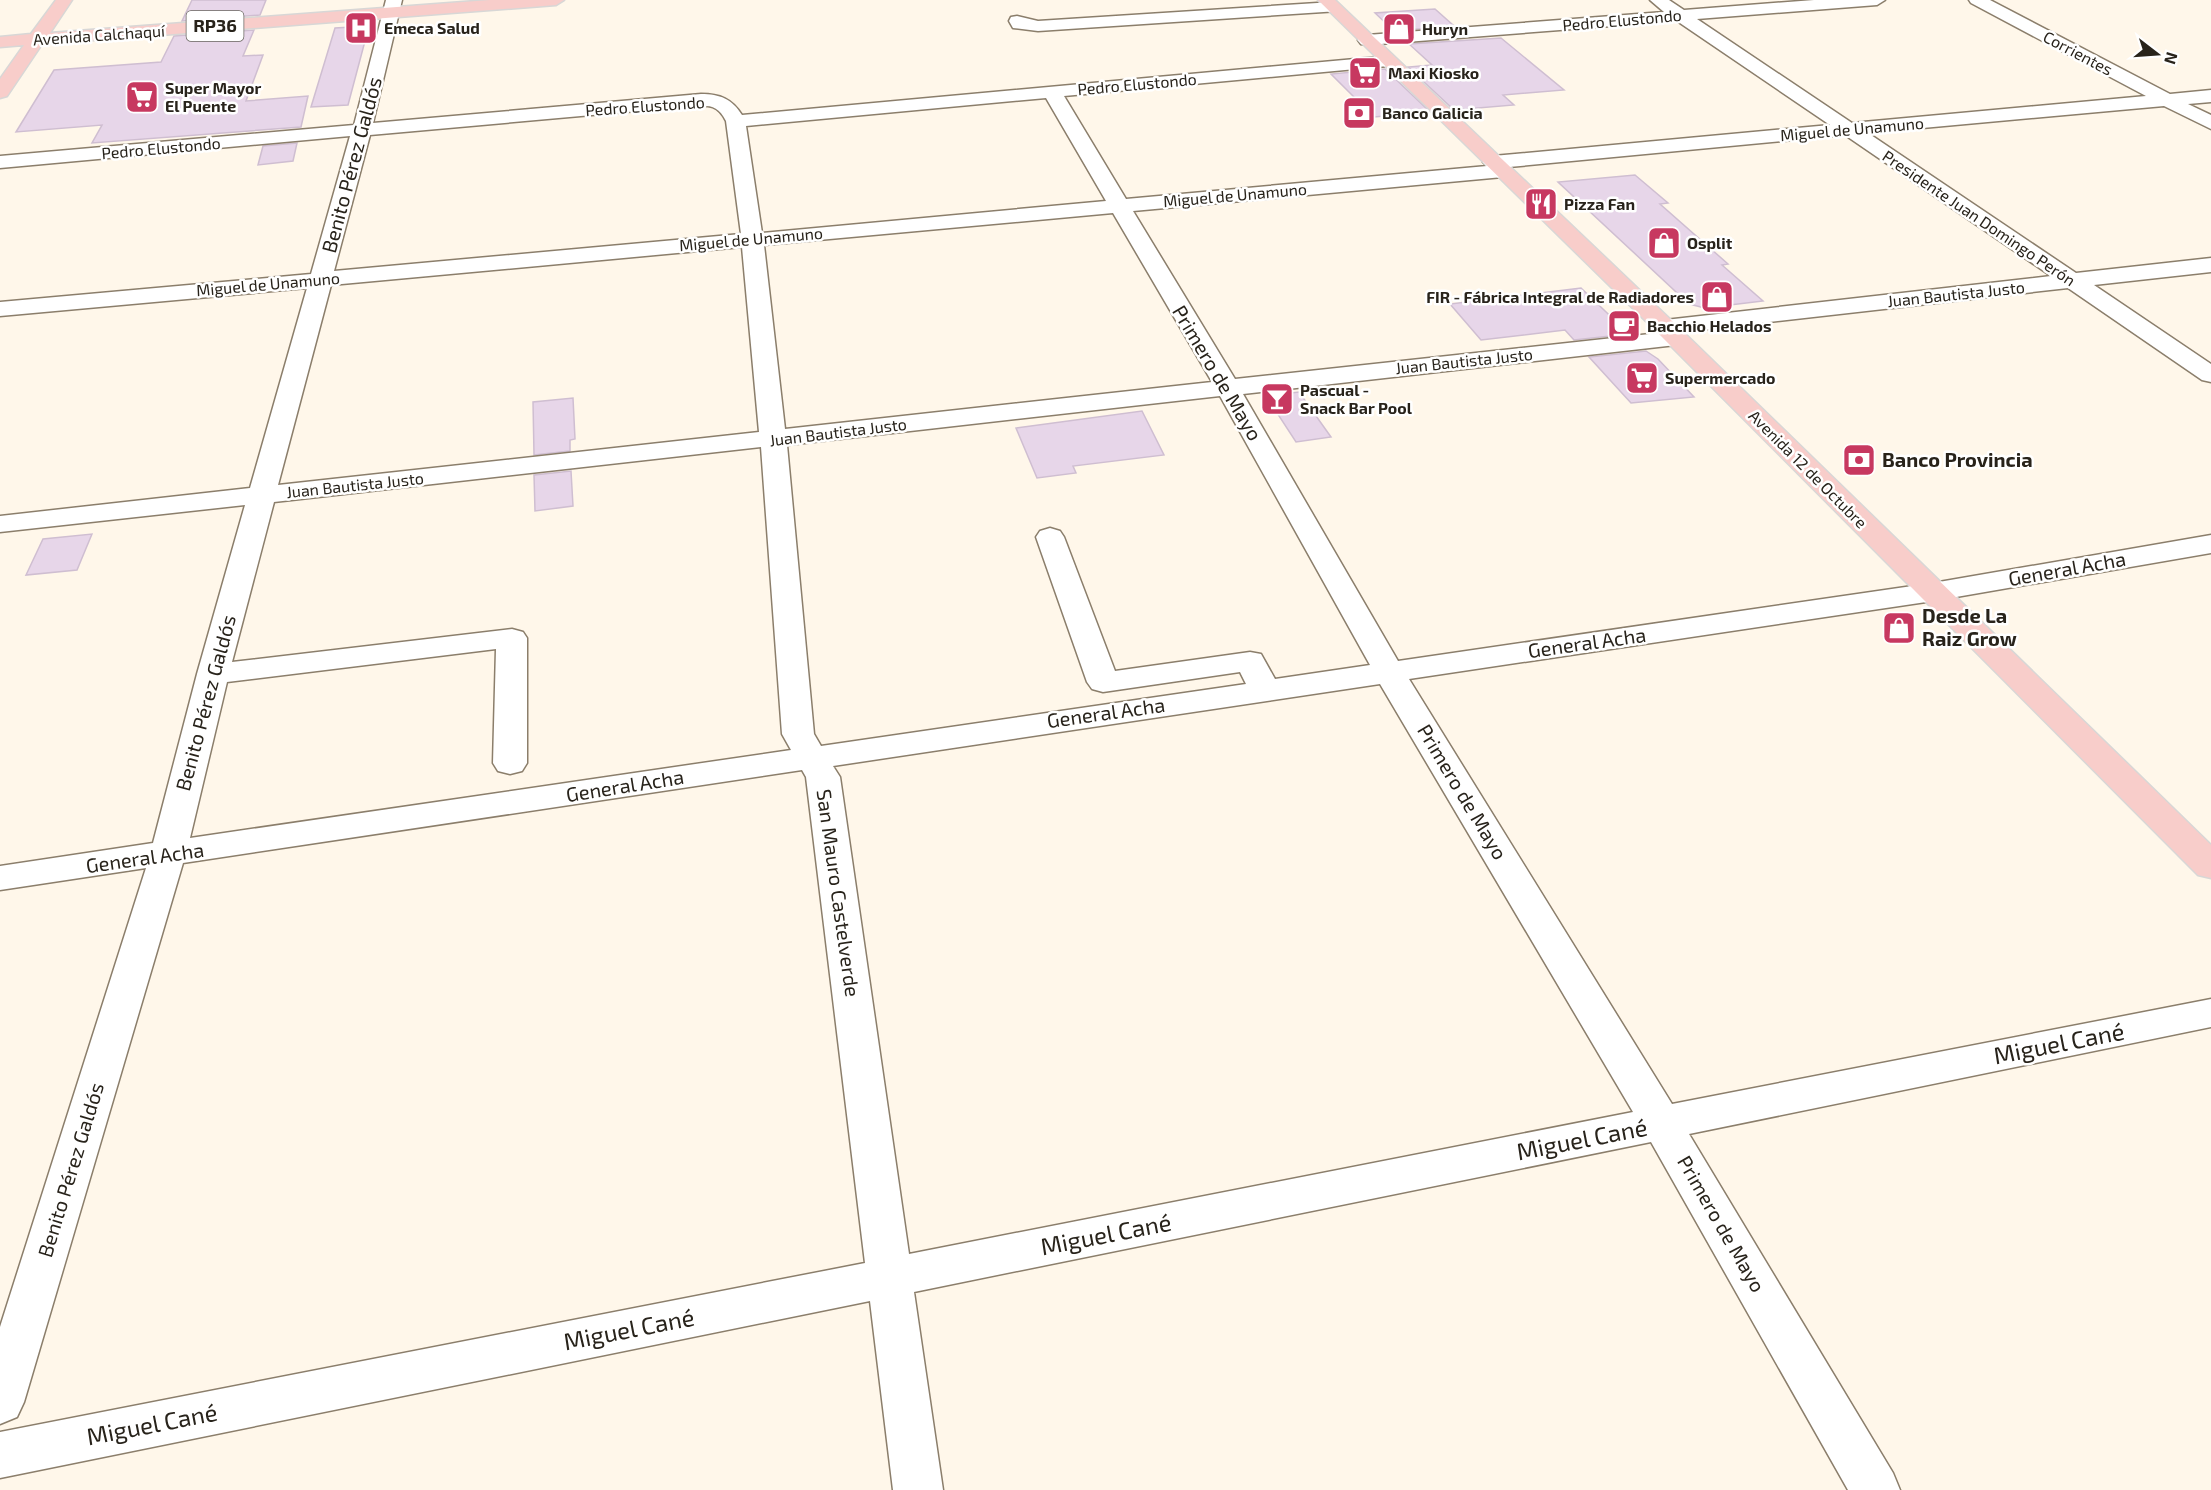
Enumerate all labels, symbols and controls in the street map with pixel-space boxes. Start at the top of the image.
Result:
street label: Pedro Elustondo [1562,5,1682,34]
hospital icon: Emeca Salud [343,10,379,46]
road number: RP36 [186,11,244,41]
shop icon: Huryn [1381,11,1417,47]
place label: Emeca Salud [384,18,480,37]
place label: Huryn [1422,19,1468,39]
street label: Avenida Calchaquí [32,20,167,49]
north arrow [2127,24,2187,84]
street label: Corrientes [2040,26,2116,79]
text: N [2161,50,2183,67]
supermarket icon: Maxi Kiosko [1347,55,1383,91]
place label: Maxi Kiosko [1388,63,1479,82]
street label: Pedro Elustondo [1077,69,1197,98]
street label: Benito Pérez Galdós [316,74,386,255]
place label: Super Mayor El Puente [165,78,262,115]
supermarket icon: Super Mayor El Puente [124,79,160,115]
street label: Pedro Elustondo [585,92,705,119]
bank icon: Banco Galicia [1341,95,1377,131]
place label: Banco Galicia [1382,103,1483,122]
street label: Miguel de Unamuno [1779,113,1925,144]
street label: Pedro Elustondo [101,133,221,162]
street label: Presidente Juan Domingo Perón [1879,146,2079,289]
street label: Miguel de Unamuno [1162,179,1308,210]
restaurant icon: Pizza Fan [1523,186,1559,222]
place label: Pizza Fan [1564,194,1635,213]
street label: Miguel de Unamuno [678,223,824,254]
shop icon: Osplit [1646,225,1682,261]
place label: Osplit [1687,233,1733,252]
street label: Miguel de Unamuno [195,268,341,299]
street label: Juan Bautista Justo [1886,277,2026,310]
shop icon: FIR - Fábrica Integral de Radiadores [1699,279,1735,315]
place label: FIR - Fábrica Integral de Radiadores [1426,287,1694,306]
street label: Primero de Mayo [1168,300,1268,445]
cafe icon: Bacchio Helados [1606,308,1642,344]
place label: Bacchio Helados [1647,316,1771,335]
street label: Juan Bautista Justo [1394,344,1534,377]
supermarket icon: Supermercado [1624,360,1660,396]
place label: Supermercado [1665,368,1775,387]
place label: Pascual - Snack Bar Pool [1300,380,1413,417]
bar icon: Pascual - Snack Bar Pool [1259,381,1295,417]
street label: Avenida 12 de Octubre [1745,406,1871,532]
street label: Juan Bautista Justo [768,414,908,449]
bank icon: Banco Provincia [1841,442,1877,478]
place label: Banco Provincia [1882,447,2033,471]
street label: Juan Bautista Justo [285,468,425,501]
street label: General Acha [2006,546,2127,590]
place label: Desde La Raiz Grow [1922,603,2017,650]
shop icon: Desde La Raiz Grow [1881,610,1917,646]
street label: Benito Pérez Galdós [170,612,240,793]
street label: General Acha [1526,622,1647,662]
street label: General Acha [1045,692,1166,732]
street label: Primero de Mayo [1413,719,1513,864]
street label: General Acha [564,764,685,806]
street label: San Mauro Castelverde [813,787,865,998]
street label: General Acha [84,837,205,877]
street label: Miguel Cané [1991,1016,2127,1069]
street label: Benito Pérez Galdós [32,1080,108,1260]
street label: Miguel Cané [1514,1112,1650,1165]
street label: Primero de Mayo [1673,1151,1771,1296]
street label: Miguel Cané [1038,1207,1174,1260]
street label: Miguel Cané [561,1302,697,1355]
street label: Miguel Cané [84,1397,220,1450]

